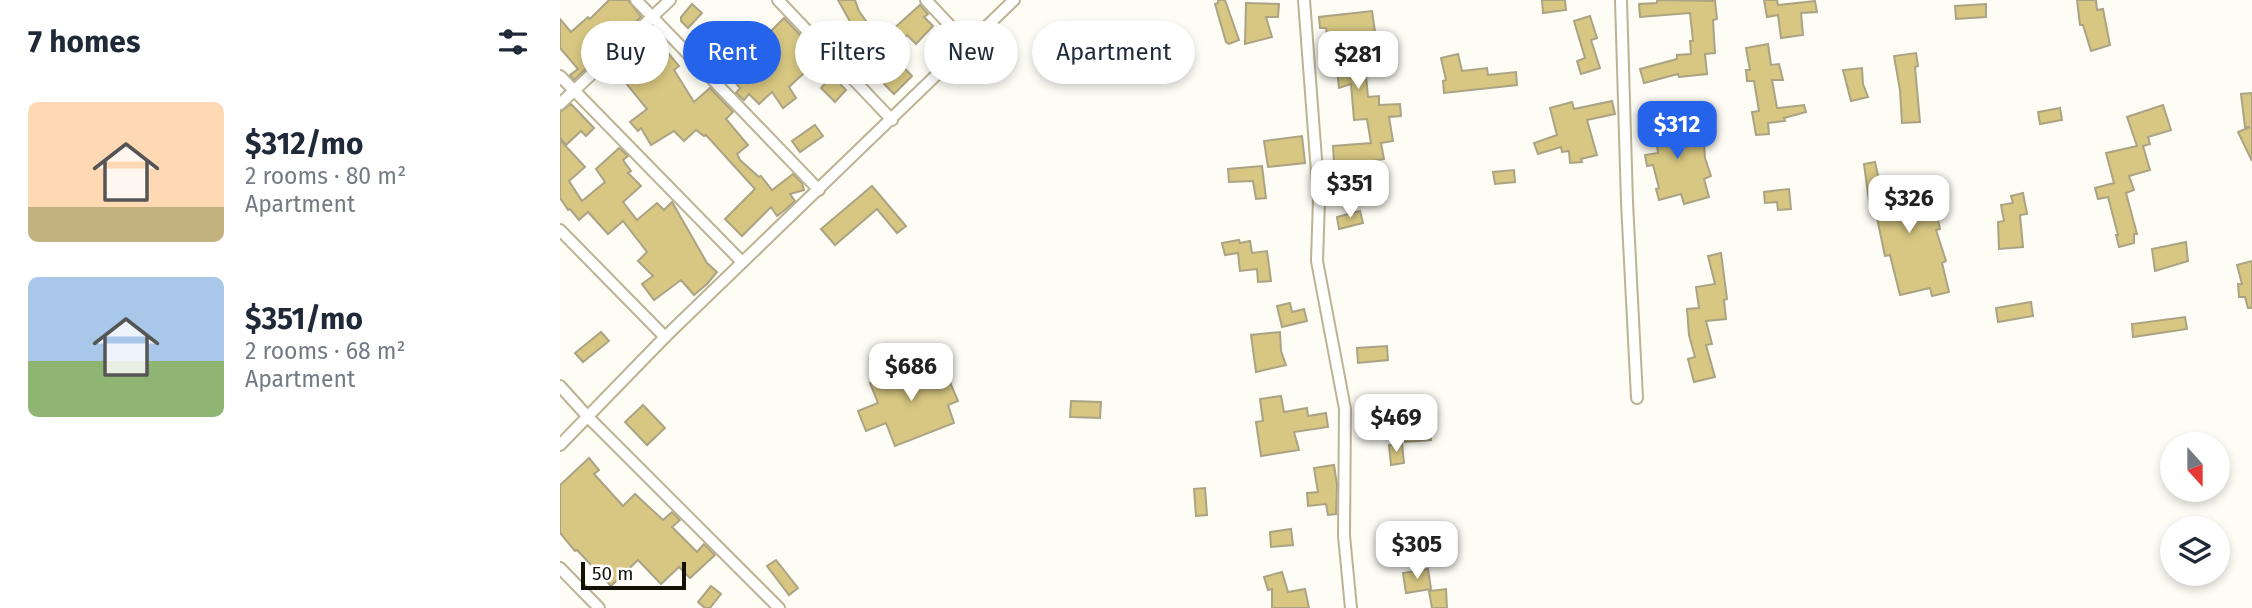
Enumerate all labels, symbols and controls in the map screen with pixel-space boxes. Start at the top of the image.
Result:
chip: Buy [581,21,669,84]
chip: Rent [683,21,781,84]
chip: Filters [795,21,910,84]
chip: New [924,21,1018,84]
chip: Apartment [1032,21,1195,84]
icon: filters [494,23,532,61]
text: 7 homes [28,24,140,60]
pin: $281 [1317,32,1399,91]
text: $281 [1334,40,1382,68]
pin: $312 [1636,102,1718,161]
text: $312 [1654,110,1700,138]
text: $312/mo [245,126,363,162]
icon: home [84,130,168,214]
pin: $351 [1309,160,1391,220]
text: 2 rooms · 80 m² [245,162,406,190]
text: $351 [1327,169,1373,197]
pin: $326 [1868,176,1950,235]
text: $326 [1884,184,1934,212]
text: Apartment [245,190,355,218]
text: $351/mo [245,301,363,337]
icon: home [84,305,168,389]
text: 2 rooms · 68 m² [245,337,406,365]
pin: $686 [870,344,952,403]
text: $686 [885,352,937,380]
text: Apartment [245,365,355,393]
pin: $469 [1355,394,1437,454]
text: $469 [1370,403,1422,431]
north arrow [2160,432,2230,502]
map controls [2160,432,2230,586]
button: layers [2160,516,2230,586]
pin: $305 [1376,522,1458,581]
text: $305 [1392,530,1442,558]
scale bar [581,559,686,591]
text: 50 m [592,562,633,585]

